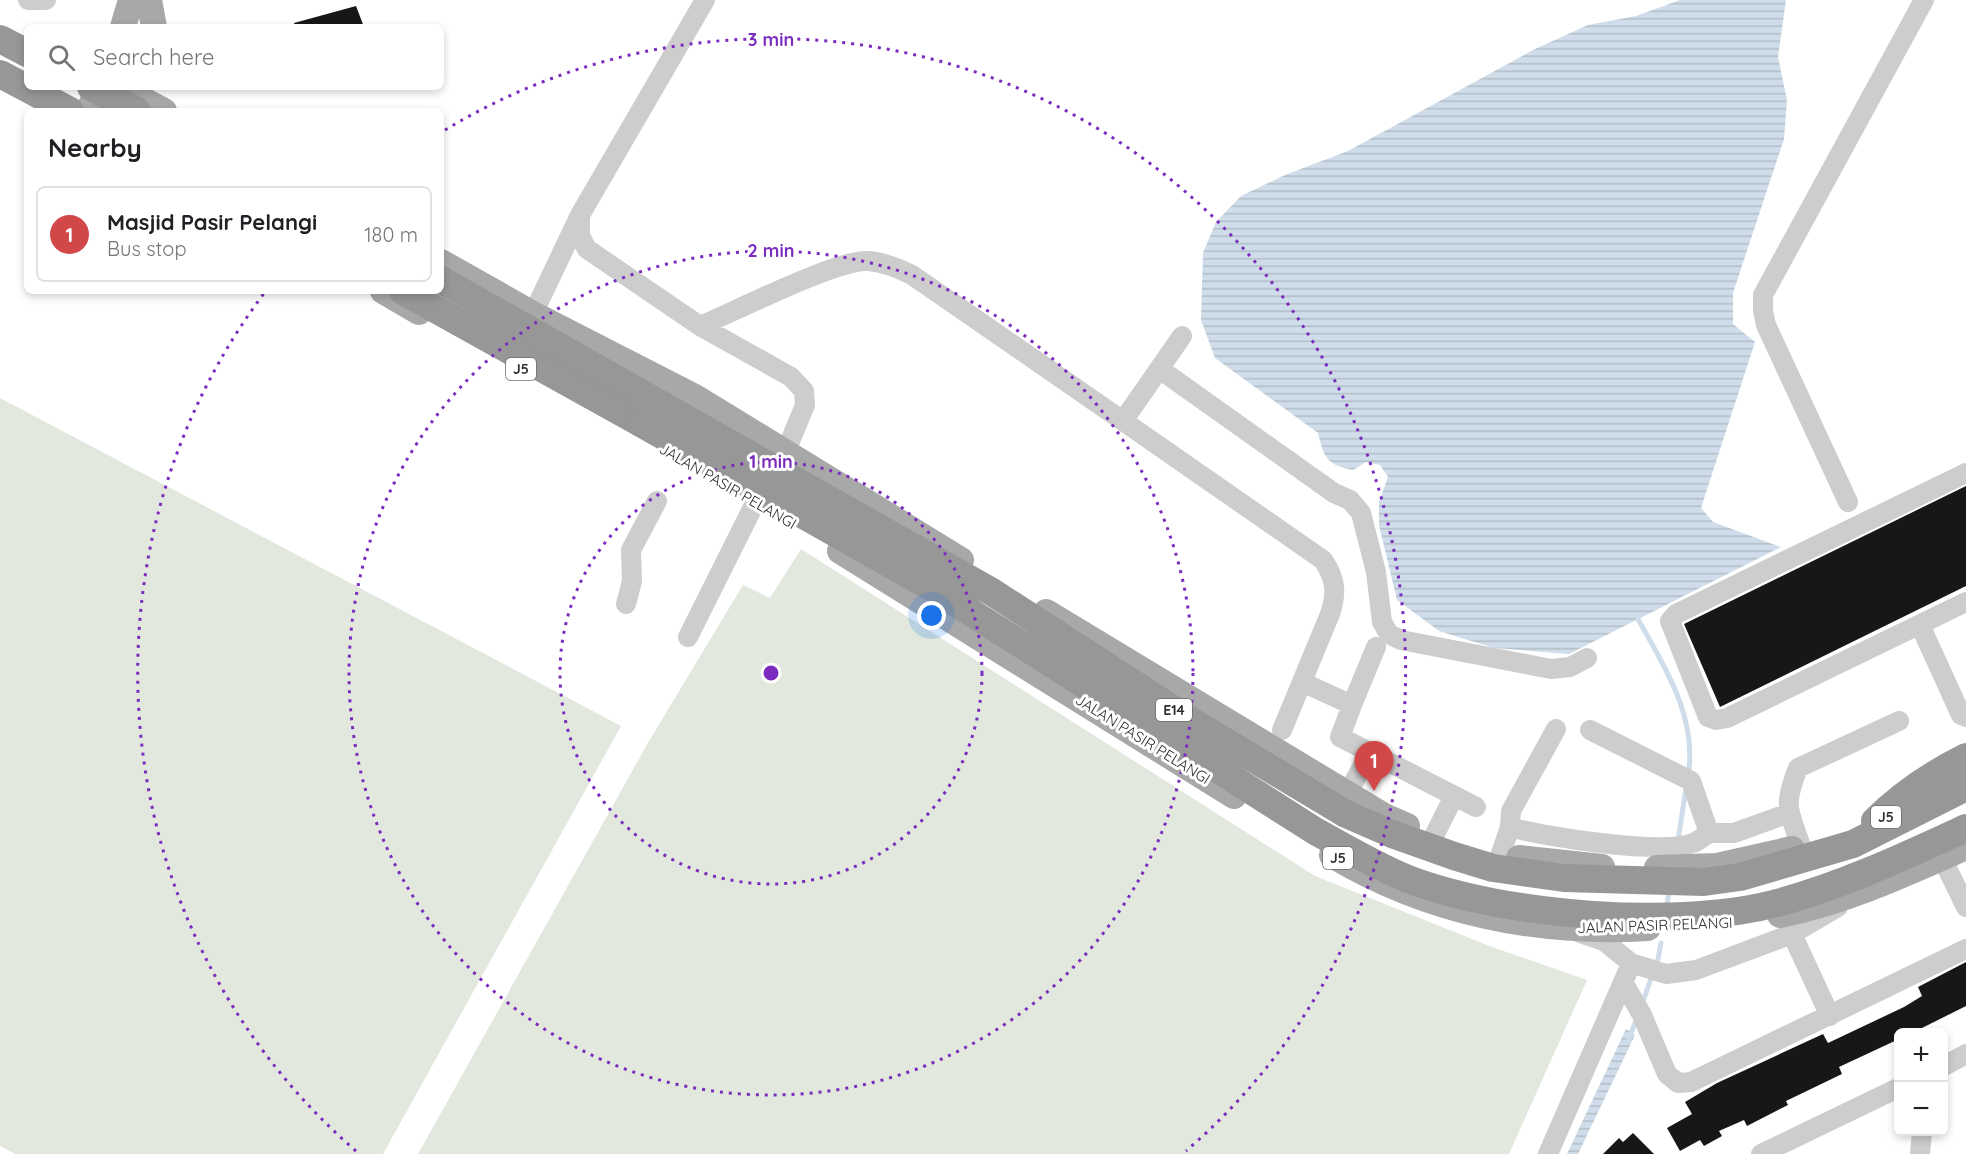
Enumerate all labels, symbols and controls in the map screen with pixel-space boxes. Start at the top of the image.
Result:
search box [24,24,444,90]
text: 3 min [748,28,794,51]
icon: search [45,41,78,74]
text: Search here [93,43,214,71]
text: Nearby [48,131,142,164]
text: Masjid Pasir Pelangi [107,208,317,236]
text: 1 [66,222,73,247]
text: 180 m [364,222,418,247]
text: Bus stop [107,236,187,261]
text: 2 min [748,239,794,262]
road number: J5 [506,358,536,380]
street label: JALAN PASIR PELANGI [656,439,800,533]
text: 1 min [749,450,793,473]
your location [917,601,946,630]
centre of rings [761,663,781,683]
street label: JALAN PASIR PELANGI [1072,690,1214,788]
road number: E14 [1156,699,1192,721]
pin: 1 [1354,742,1394,791]
road number: J5 [1871,806,1901,828]
road number: J5 [1323,847,1353,869]
street label: JALAN PASIR PELANGI [1577,913,1733,937]
map controls [1894,1028,1948,1136]
button: + [1894,1028,1948,1082]
button: − [1894,1082,1948,1136]

